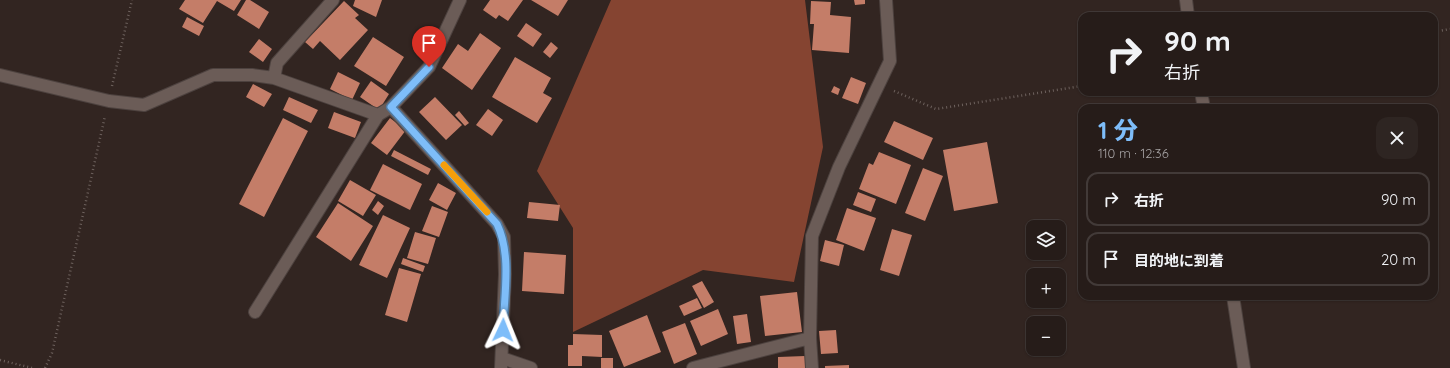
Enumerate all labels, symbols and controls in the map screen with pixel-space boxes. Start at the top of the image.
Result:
text: 90 m [1164,23,1231,58]
pin [412,26,446,67]
icon: right [1098,28,1150,80]
icon: arrive [418,32,440,54]
text: 右折 [1164,61,1200,84]
text: 1 分 [1098,115,1138,145]
button: close [1376,117,1418,159]
text: 110 m · 12:36 [1098,145,1169,161]
icon: right [1100,188,1122,210]
text: 90 m [1381,190,1416,209]
text: 右折 [1134,191,1164,210]
map controls [1026,220,1066,356]
button: layers [1026,220,1066,260]
icon: arrive [1100,248,1122,270]
text: 20 m [1381,250,1416,269]
text: 目的地に到着 [1134,251,1224,270]
button: + [1026,268,1066,308]
position arrow [482,309,524,351]
button: − [1026,316,1066,356]

